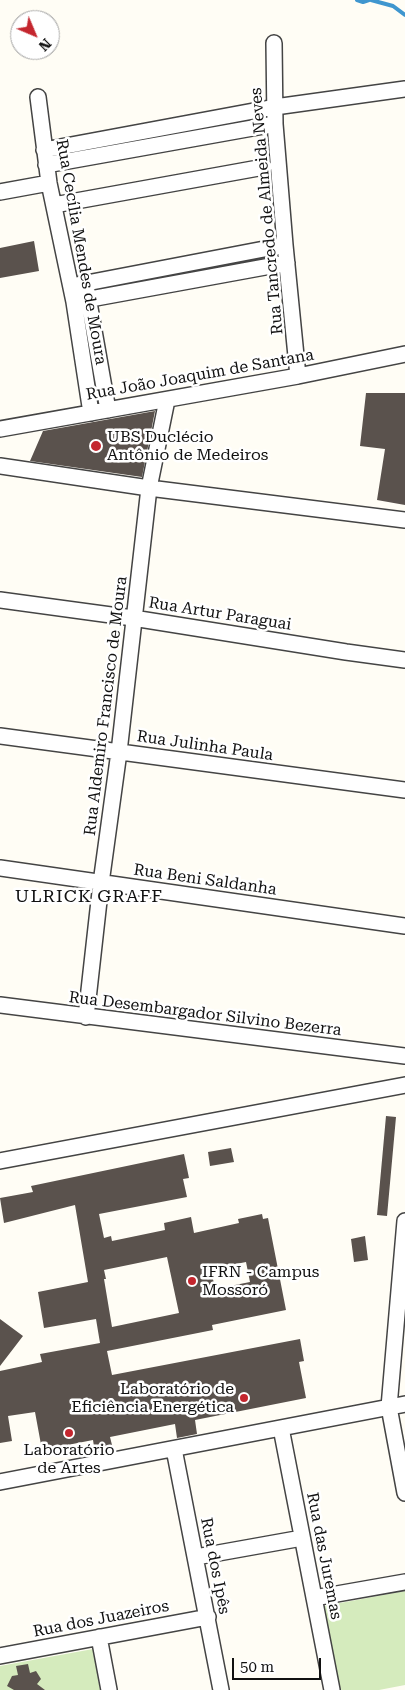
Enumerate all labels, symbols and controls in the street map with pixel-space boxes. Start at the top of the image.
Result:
north arrow [10,10,60,60]
text: N [35,35,54,54]
street label: Rua Tancredo de Almeida Neves [247,87,287,335]
street label: Rua Cecília Mendes de Moura [52,138,110,366]
street label: Rua João Joaquim de Santana [85,345,315,405]
place label: UBS Duclécio Antônio de Medeiros [107,427,268,465]
marker: UBS Duclécio Antônio de Medeiros [89,439,103,453]
street label: Rua Aldemiro Francisco de Moura [81,575,131,837]
street label: Rua Artur Paraguai [147,593,293,635]
street label: Rua Julinha Paula [136,727,274,765]
street label: Rua Beni Saldanha [132,860,278,900]
district label: ULRICK GRAFF [13,886,165,908]
street label: Rua Desembargador Silvino Bezerra [68,988,342,1040]
place label: IFRN - Campus Mossoró [202,1262,319,1300]
marker: IFRN - Campus Mossoró [186,1275,198,1287]
place label: Laboratório de Eficiência Energética [71,1379,234,1417]
marker: Laboratório de Eficiência Energética [238,1392,250,1404]
marker: Laboratório de Artes [63,1427,75,1439]
place label: Laboratório de Artes [24,1440,114,1478]
street label: Rua das Juremas [302,1491,346,1621]
street label: Rua dos Ipês [196,1516,234,1616]
street label: Rua dos Juazeiros [31,1596,171,1642]
scale bar [235,1648,324,1680]
text: 50 m [240,1658,274,1676]

